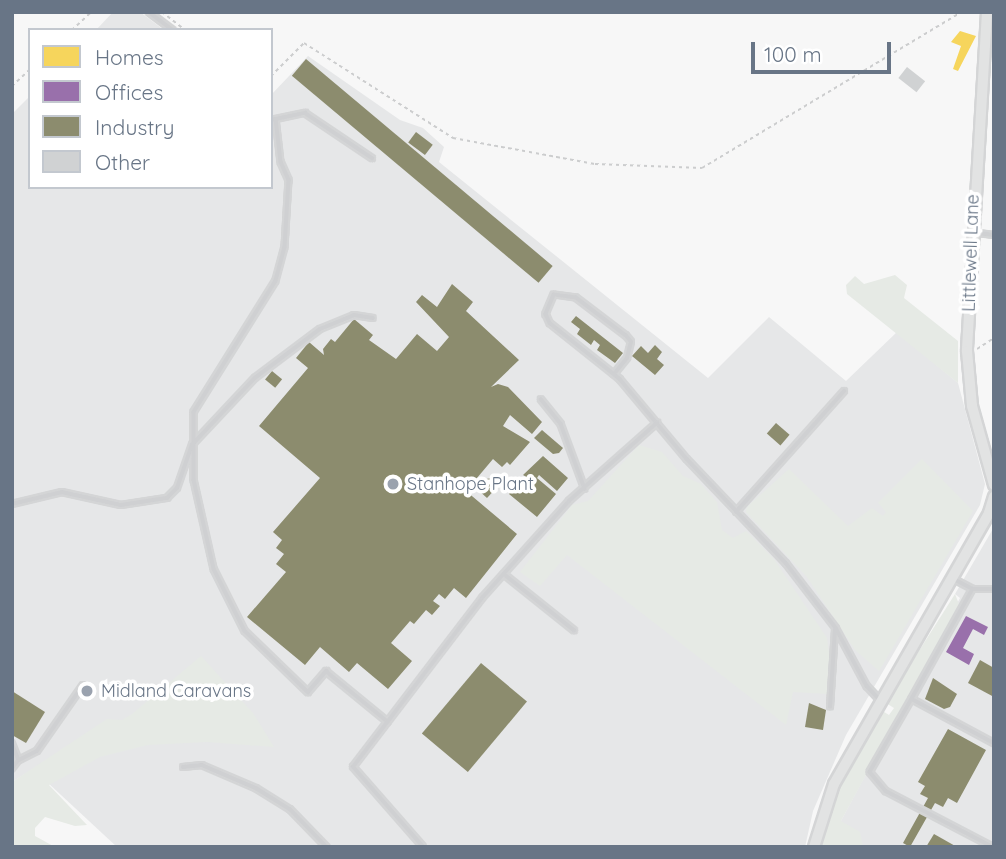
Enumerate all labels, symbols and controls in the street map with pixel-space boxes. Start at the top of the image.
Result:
legend [28,28,273,189]
scale bar [754,28,894,72]
text: 100 m [764,41,822,67]
text: Homes [95,44,164,70]
text: Offices [95,79,163,105]
text: Industry [95,114,174,140]
text: Other [95,149,150,175]
street label: Littlewell Lane [958,194,984,312]
place label: Stanhope Plant [407,473,534,495]
marker: Stanhope Plant [385,476,401,492]
place label: Midland Caravans [101,680,251,702]
marker: Midland Caravans [79,683,95,699]

